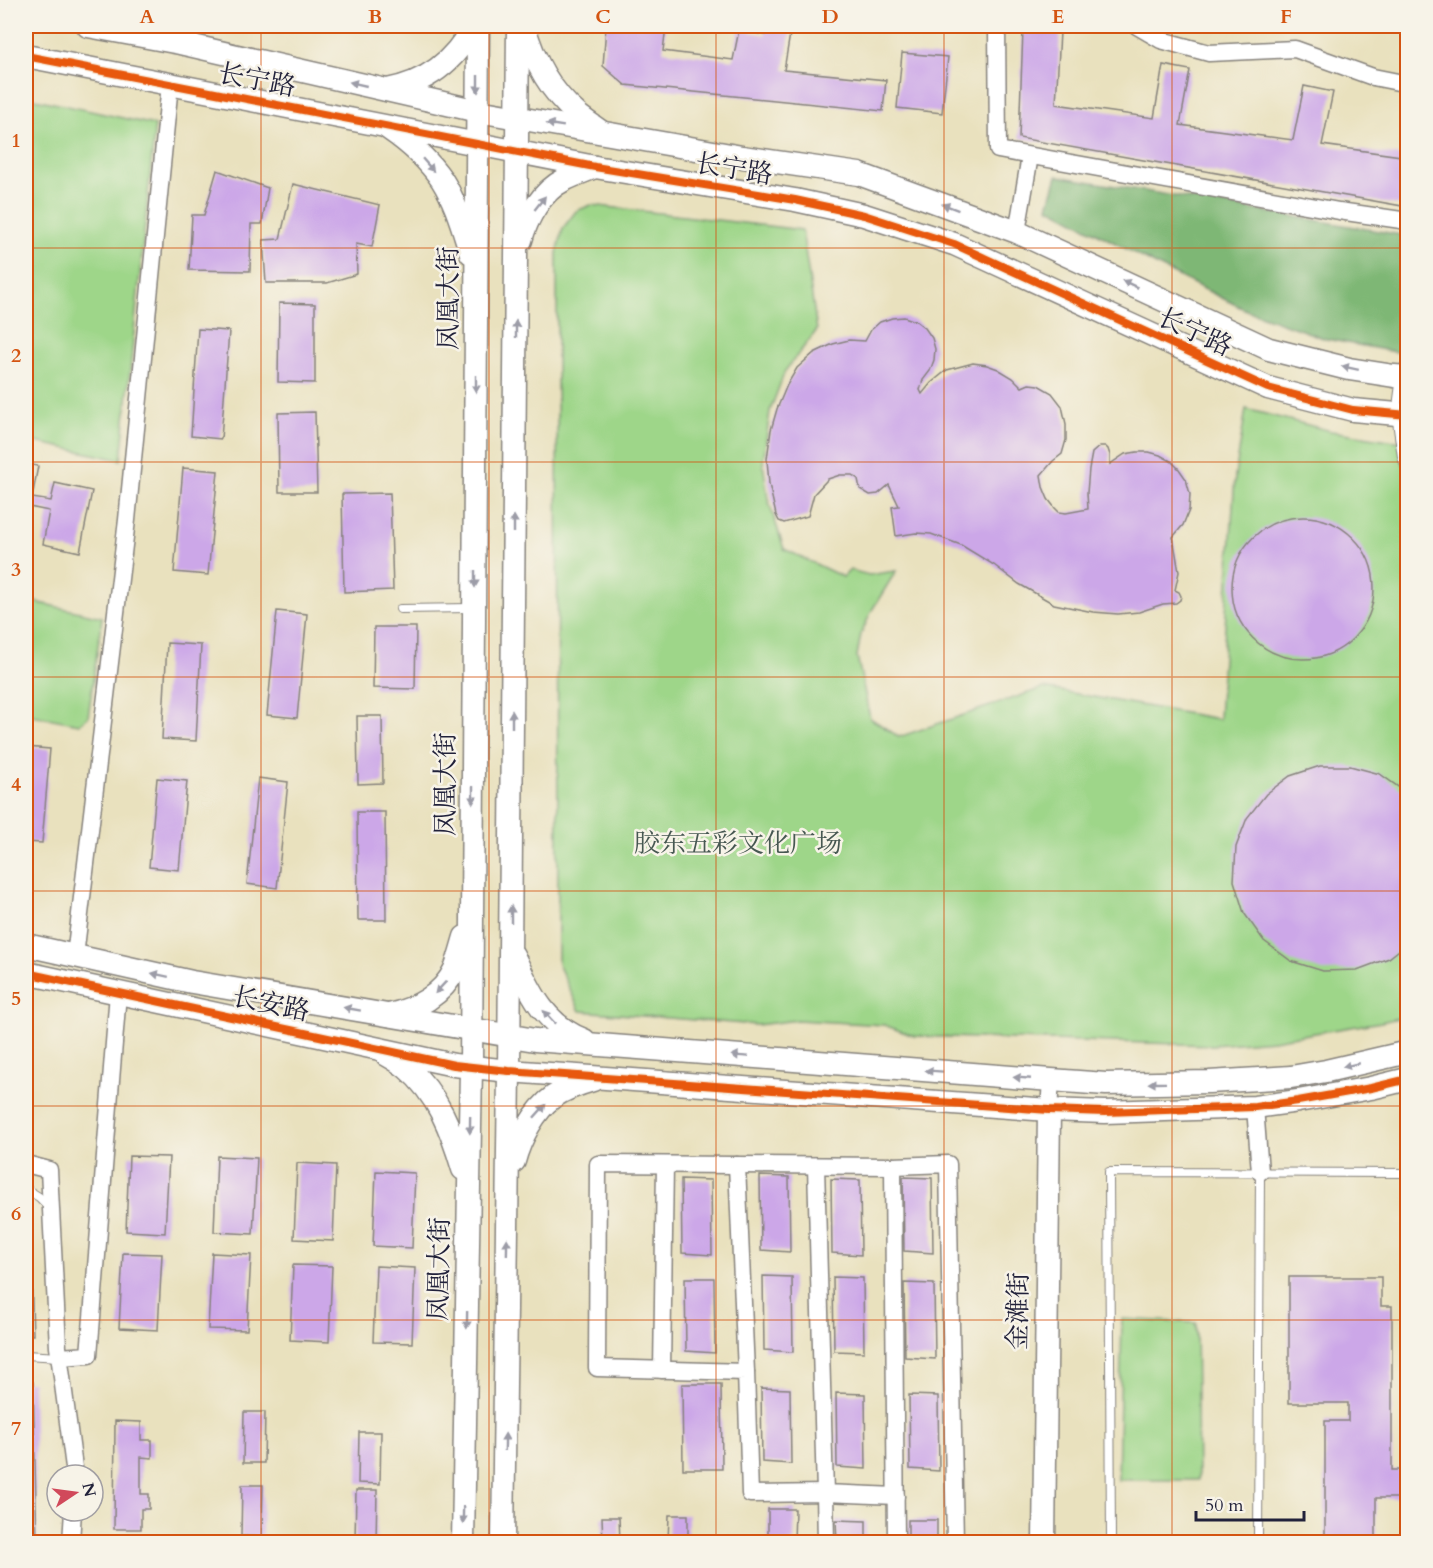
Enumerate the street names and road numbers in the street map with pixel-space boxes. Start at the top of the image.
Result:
street label: 长宁路 [215,55,299,105]
street label: 长宁路 [693,146,775,192]
street label: 凤凰大街 [431,246,466,350]
street label: 长宁路 [1152,300,1238,364]
street label: 凤凰大街 [428,732,463,836]
street label: 长安路 [229,979,313,1029]
street label: 凤凰大街 [421,1217,457,1321]
street label: 金滩街 [1000,1272,1036,1350]

